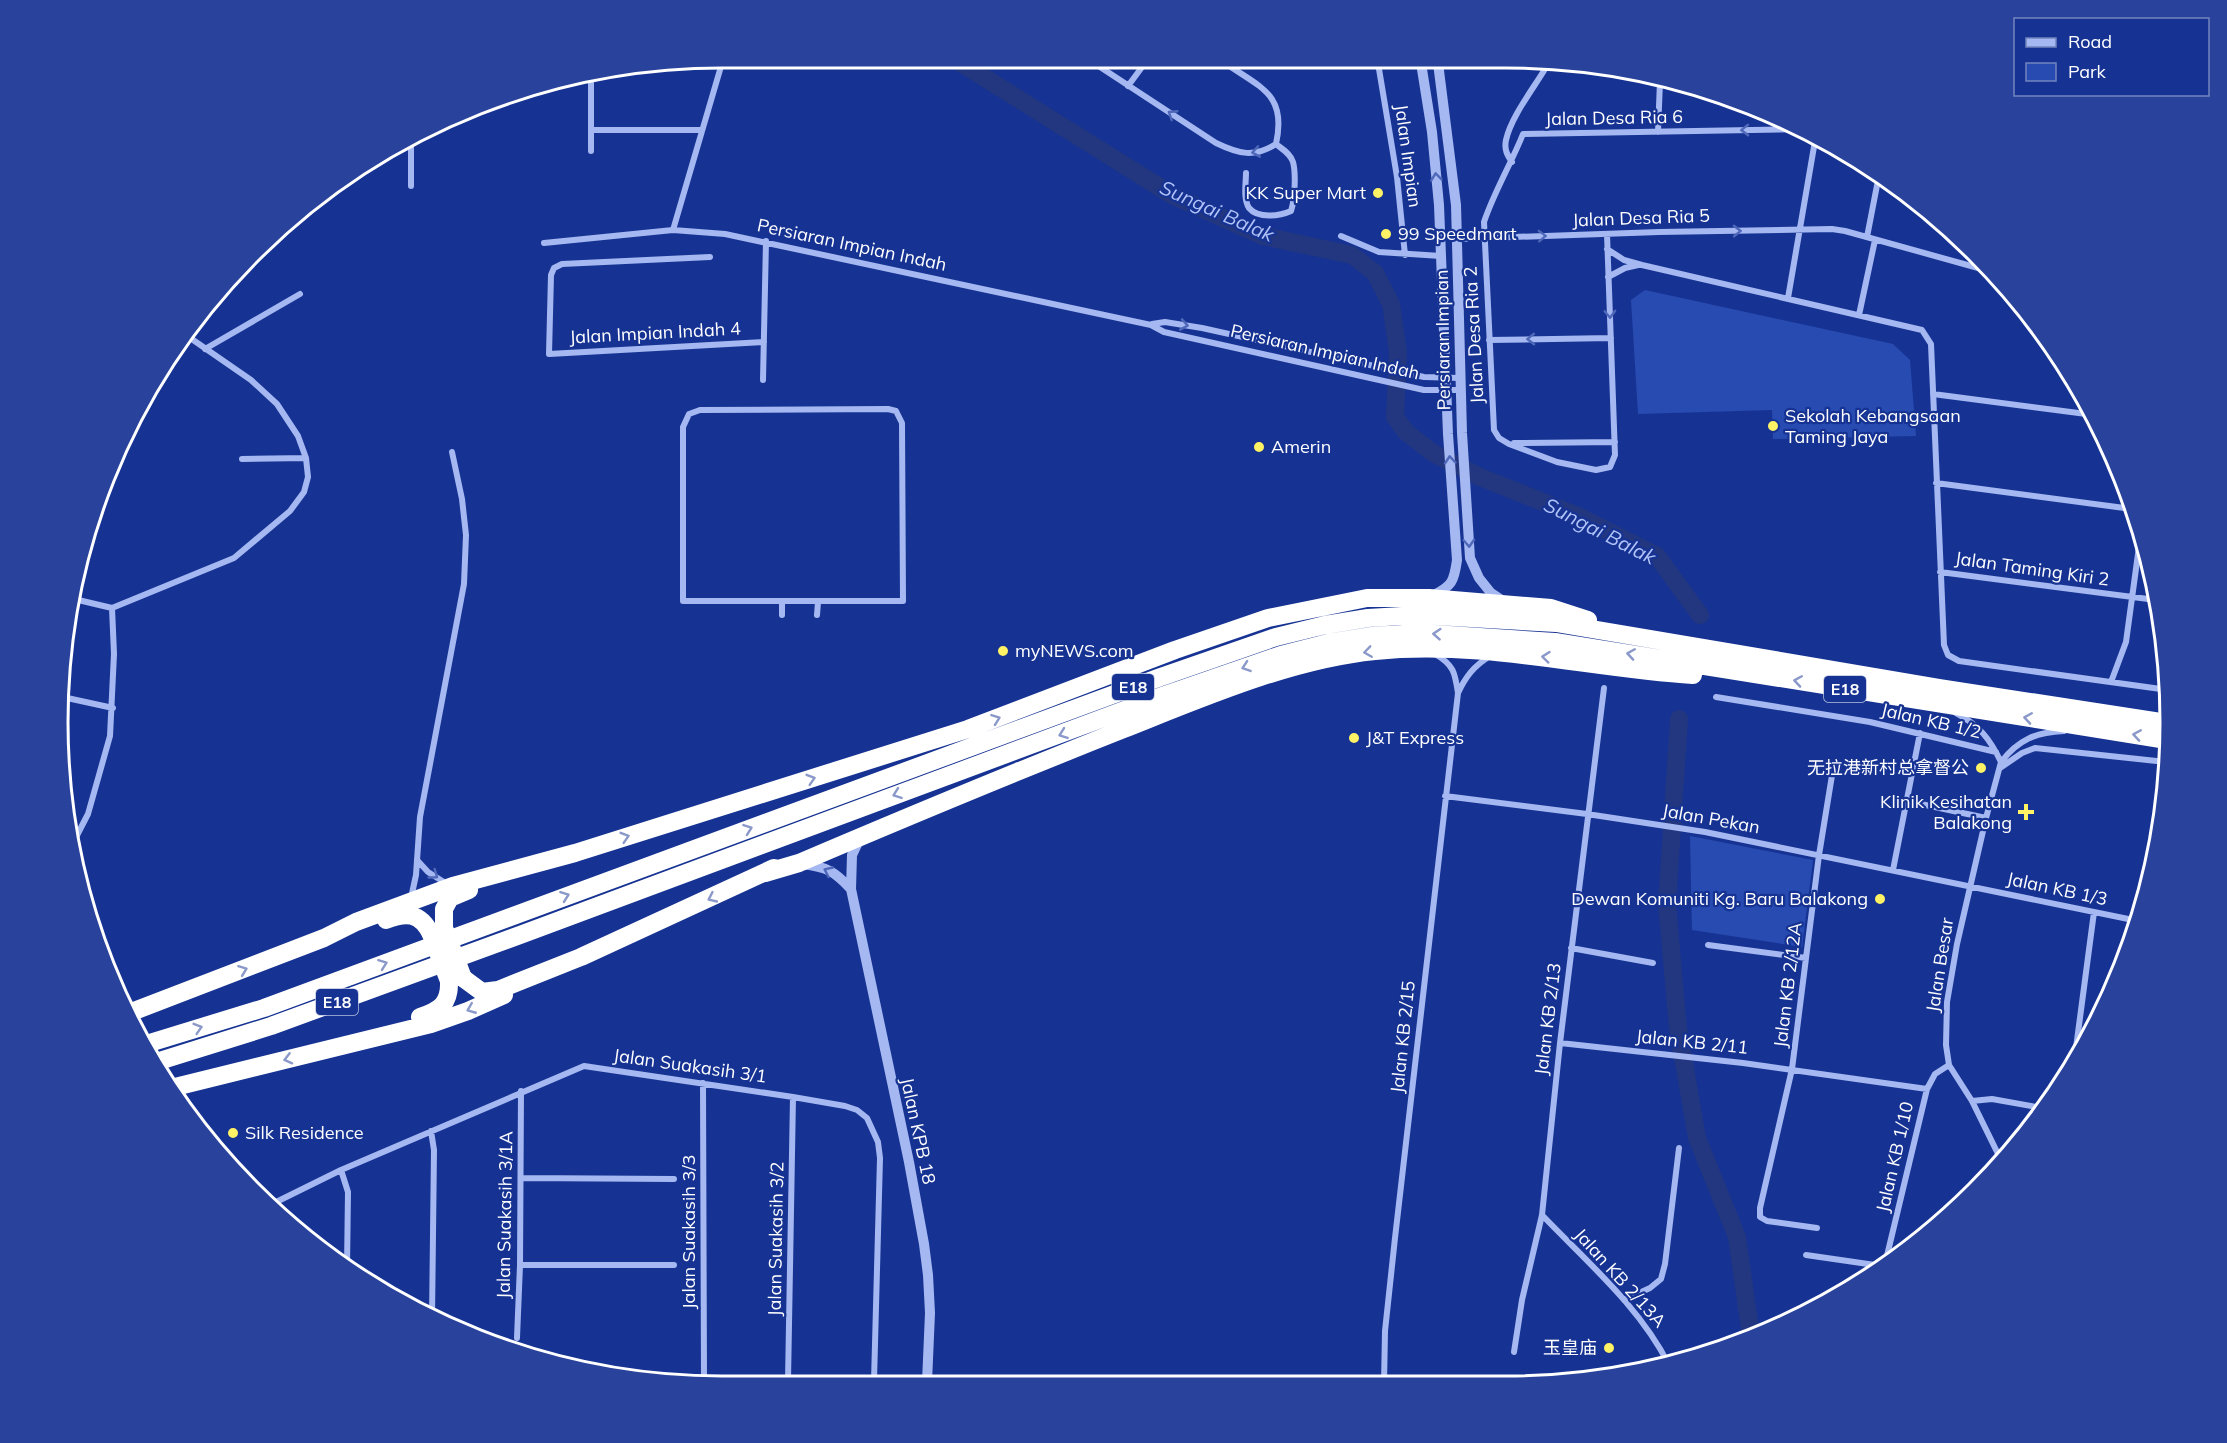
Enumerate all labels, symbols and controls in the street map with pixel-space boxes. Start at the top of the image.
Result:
legend [2014,18,2209,96]
text: Road [2068,30,2112,53]
text: Park [2068,60,2107,83]
street label: Jalan Impian [1390,103,1427,209]
street label: Jalan Desa Ria 6 [1545,105,1683,130]
one-way arrow [1168,110,1178,122]
one-way arrow [1740,124,1749,136]
one-way arrow [1251,145,1261,157]
one-way arrow [1430,172,1443,182]
water label: Sungai Balak [1156,174,1279,247]
place label: KK Super Mart [1246,181,1366,204]
marker: KK Super Mart [1371,186,1385,200]
street label: Jalan Desa Ria 5 [1572,204,1710,231]
street label: Persiaran Impian Indah [755,213,949,276]
place label: 99 Speedmart [1398,222,1517,245]
one-way arrow [1733,225,1742,237]
marker: 99 Speedmart [1379,227,1393,241]
one-way arrow [1538,230,1547,243]
street label: Jalan Desa Ria 2 [1458,266,1489,404]
street label: Persiaran Impian [1430,269,1455,411]
one-way arrow [1604,309,1616,318]
street label: Jalan Impian Indah 4 [569,317,741,348]
one-way arrow [1178,318,1188,331]
street label: Persiaran Impian Indah [1228,319,1422,384]
one-way arrow [1527,333,1536,345]
place label: Sekolah Kebangsaan Taming Jaya [1785,404,1961,448]
marker: Sekolah Kebangsaan Taming Jaya [1766,419,1780,433]
place label: Amerin [1271,435,1331,458]
marker: Amerin [1252,440,1266,454]
one-way arrow [1443,455,1456,464]
water label: Sungai Balak [1540,492,1661,570]
one-way arrow [1463,539,1476,548]
street label: Jalan Taming Kiri 2 [1953,546,2111,591]
one-way arrow [1432,628,1441,641]
place label: myNEWS.com [1015,639,1134,662]
marker: myNEWS.com [996,644,1010,658]
one-way arrow [1363,646,1372,658]
one-way arrow [1626,648,1636,661]
one-way arrow [1542,651,1551,664]
one-way arrow [1241,660,1252,673]
road number: E18 [1112,674,1154,700]
one-way arrow [1793,675,1803,688]
road number: E18 [1824,676,1866,702]
street label: Jalan KB 1/2 [1879,698,1983,743]
one-way arrow [990,713,1001,726]
one-way arrow [2023,713,2033,725]
place label: J&T Express [1366,726,1464,749]
one-way arrow [1058,727,1069,739]
one-way arrow [2132,730,2141,742]
marker: J&T Express [1347,731,1361,745]
place label: 无拉港新村总拿督公 [1807,756,1969,779]
marker: 无拉港新村总拿督公 [1974,761,1988,775]
one-way arrow [805,774,816,786]
one-way arrow [892,787,903,800]
place label: Klinik Kesihatan Balakong [1880,790,2012,834]
street label: Jalan Pekan [1660,799,1762,838]
marker: Klinik Kesihatan Balakong [2017,803,2035,821]
one-way arrow [742,823,753,836]
one-way arrow [619,832,630,844]
one-way arrow [823,866,834,878]
street label: Jalan KB 1/3 [2005,867,2109,910]
one-way arrow [427,868,438,879]
place label: Dewan Komuniti Kg. Baru Balakong [1571,887,1868,910]
one-way arrow [707,890,718,902]
one-way arrow [560,891,570,904]
marker: Dewan Komuniti Kg. Baru Balakong [1873,892,1887,906]
street label: Jalan Besar [1921,916,1958,1014]
street label: Jalan KB 2/12A [1768,921,1807,1049]
one-way arrow [376,959,387,971]
street label: Jalan KB 2/13 [1529,961,1566,1076]
one-way arrow [237,964,247,977]
street label: Jalan KB 2/15 [1385,979,1420,1094]
road number: E18 [316,989,358,1015]
one-way arrow [466,1002,477,1014]
one-way arrow [192,1023,203,1035]
street label: Jalan KB 2/11 [1635,1024,1749,1059]
street label: Jalan Suakasih 3/1 [612,1043,768,1088]
one-way arrow [283,1051,293,1064]
street label: Jalan KPB 18 [896,1075,941,1186]
street label: Jalan KB 1/10 [1871,1099,1918,1215]
place label: Silk Residence [245,1121,364,1144]
marker: Silk Residence [226,1126,240,1140]
street label: Jalan Suakasih 3/1A [492,1131,517,1299]
street label: Jalan Suakasih 3/3 [677,1155,700,1309]
street label: Jalan Suakasih 3/2 [763,1161,788,1317]
street label: Jalan KB 2/13A [1570,1223,1671,1332]
place label: 玉皇庙 [1543,1336,1597,1359]
marker: 玉皇庙 [1602,1341,1616,1355]

